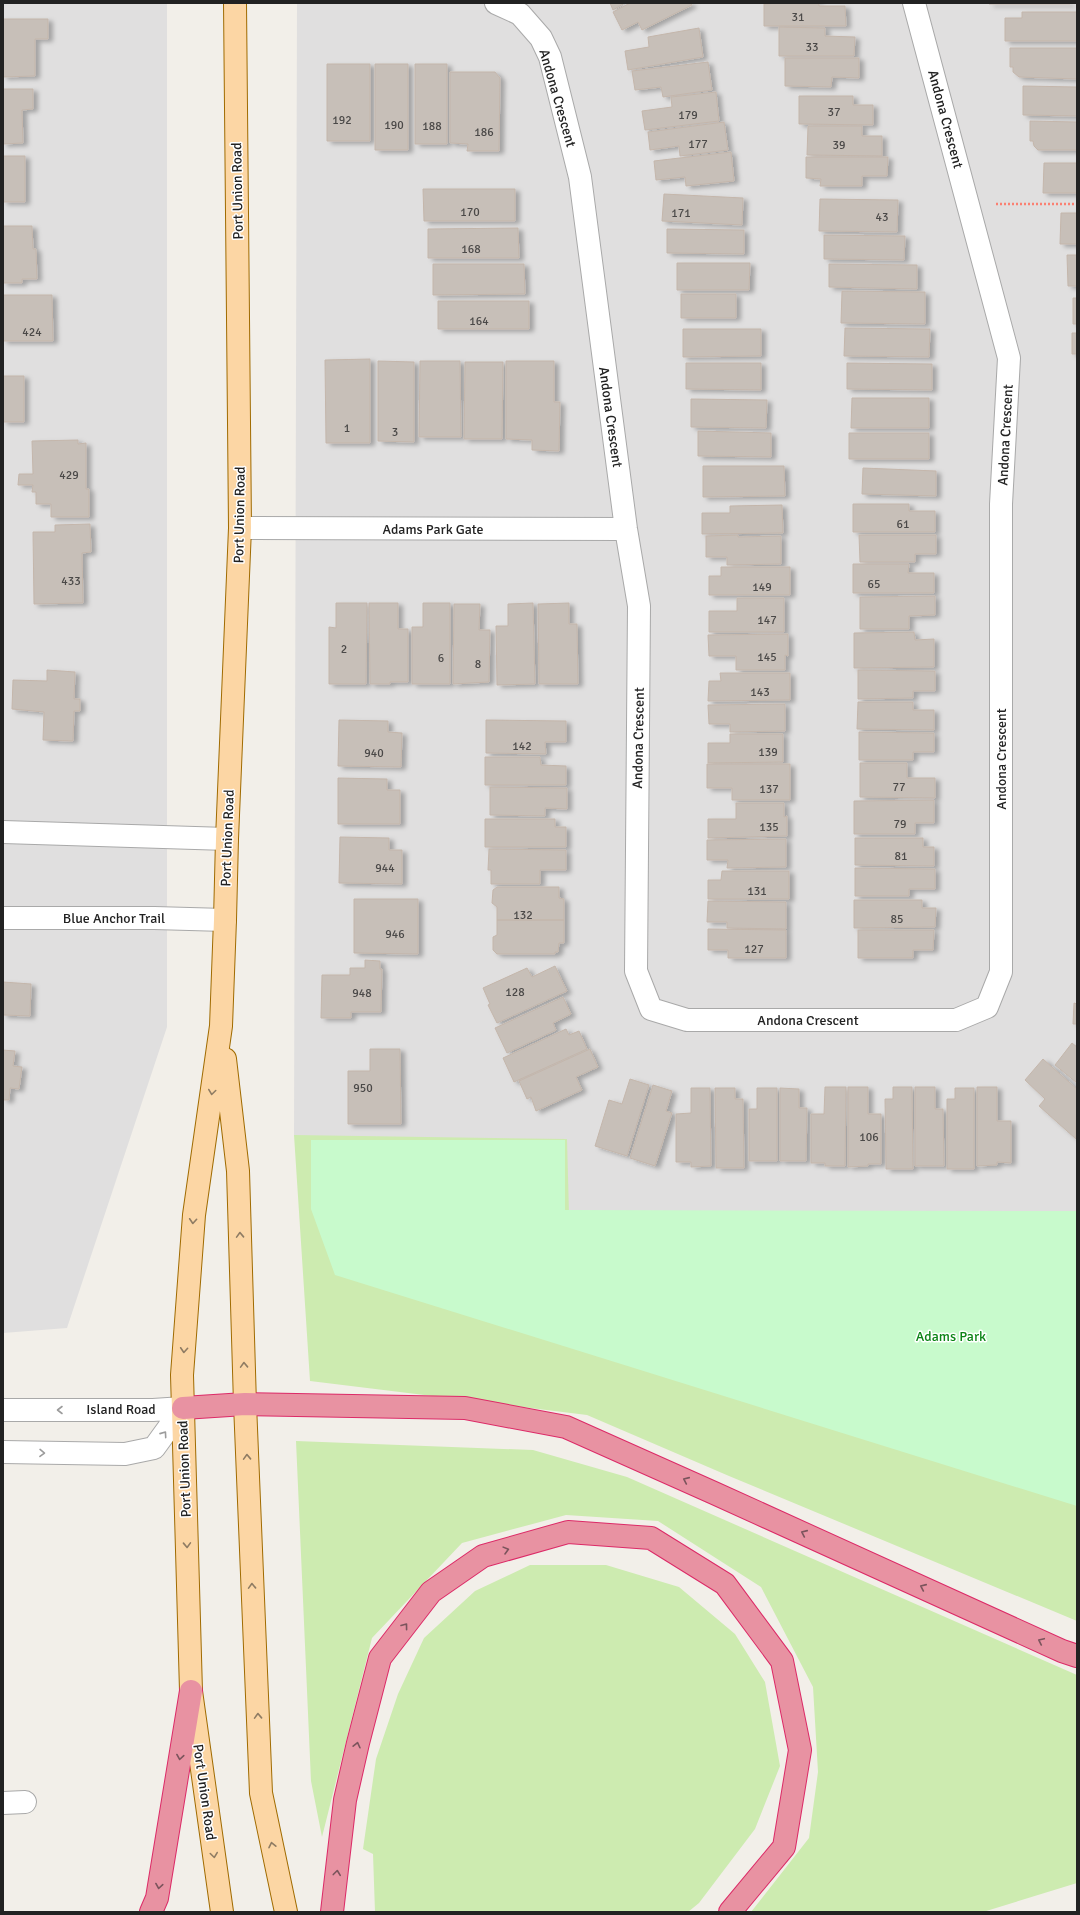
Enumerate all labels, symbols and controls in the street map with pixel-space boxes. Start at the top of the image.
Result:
house number: 31 [792,10,804,25]
house number: 33 [806,40,818,55]
street label: Andona Crescent [535,47,580,149]
street label: Andona Crescent [924,68,967,170]
house number: 37 [828,105,840,120]
house number: 179 [678,108,698,123]
house number: 192 [332,113,352,128]
house number: 190 [384,118,404,133]
house number: 188 [422,119,442,134]
house number: 186 [474,125,494,140]
house number: 177 [688,137,708,152]
house number: 39 [833,138,845,153]
street label: Port Union Road [228,142,247,240]
house number: 170 [460,205,480,220]
house number: 171 [671,206,691,221]
house number: 43 [876,210,888,225]
house number: 168 [461,242,481,257]
house number: 164 [469,314,489,329]
house number: 424 [22,325,42,340]
street label: Andona Crescent [595,366,626,468]
street label: Andona Crescent [994,384,1017,486]
house number: 1 [344,421,350,436]
house number: 3 [392,425,398,440]
street label: Port Union Road [230,466,249,564]
house number: 429 [59,468,79,483]
house number: 61 [897,517,909,532]
street label: Adams Park Gate [382,521,484,538]
house number: 433 [61,574,81,589]
house number: 65 [868,577,880,592]
house number: 149 [752,580,772,595]
house number: 147 [757,613,777,628]
house number: 2 [341,642,347,657]
house number: 145 [757,650,777,665]
house number: 6 [438,651,444,666]
house number: 8 [475,657,481,672]
house number: 143 [750,685,770,700]
street label: Andona Crescent [629,687,648,789]
street label: Andona Crescent [993,708,1010,810]
house number: 142 [512,739,532,754]
house number: 139 [758,745,778,760]
house number: 940 [364,746,384,761]
house number: 77 [893,780,905,795]
house number: 137 [759,782,779,797]
street label: Port Union Road [217,789,238,887]
house number: 79 [894,817,906,832]
house number: 135 [759,820,779,835]
house number: 81 [895,849,907,864]
house number: 944 [375,861,395,876]
house number: 131 [747,884,767,899]
house number: 132 [513,908,533,923]
street label: Blue Anchor Trail [63,910,165,927]
house number: 85 [891,912,903,927]
house number: 946 [385,927,405,942]
house number: 127 [744,942,764,957]
house number: 128 [505,985,525,1000]
house number: 948 [352,986,372,1001]
street label: Andona Crescent [757,1012,859,1029]
house number: 950 [353,1081,373,1096]
one-way arrow [208,1089,217,1095]
house number: 106 [859,1130,879,1145]
one-way arrow [189,1218,198,1224]
one-way arrow [235,1232,244,1238]
park label: Adams Park [916,1328,986,1345]
one-way arrow [180,1347,189,1353]
one-way arrow [240,1362,248,1368]
street label: Island Road [86,1401,156,1418]
one-way arrow [57,1405,63,1414]
street label: Port Union Road [174,1420,195,1518]
one-way arrow [159,1431,167,1438]
one-way arrow [39,1448,45,1457]
one-way arrow [243,1454,251,1460]
one-way arrow [682,1477,690,1485]
one-way arrow [801,1530,809,1538]
one-way arrow [183,1542,191,1548]
one-way arrow [502,1546,509,1554]
one-way arrow [248,1583,257,1589]
one-way arrow [920,1584,927,1592]
one-way arrow [400,1624,407,1631]
one-way arrow [1038,1638,1045,1646]
one-way arrow [254,1713,262,1719]
one-way arrow [353,1742,361,1748]
street label: Port Union Road [189,1743,220,1841]
one-way arrow [176,1754,185,1761]
one-way arrow [268,1842,277,1848]
one-way arrow [209,1852,218,1858]
one-way arrow [332,1870,341,1876]
one-way arrow [155,1883,164,1889]

